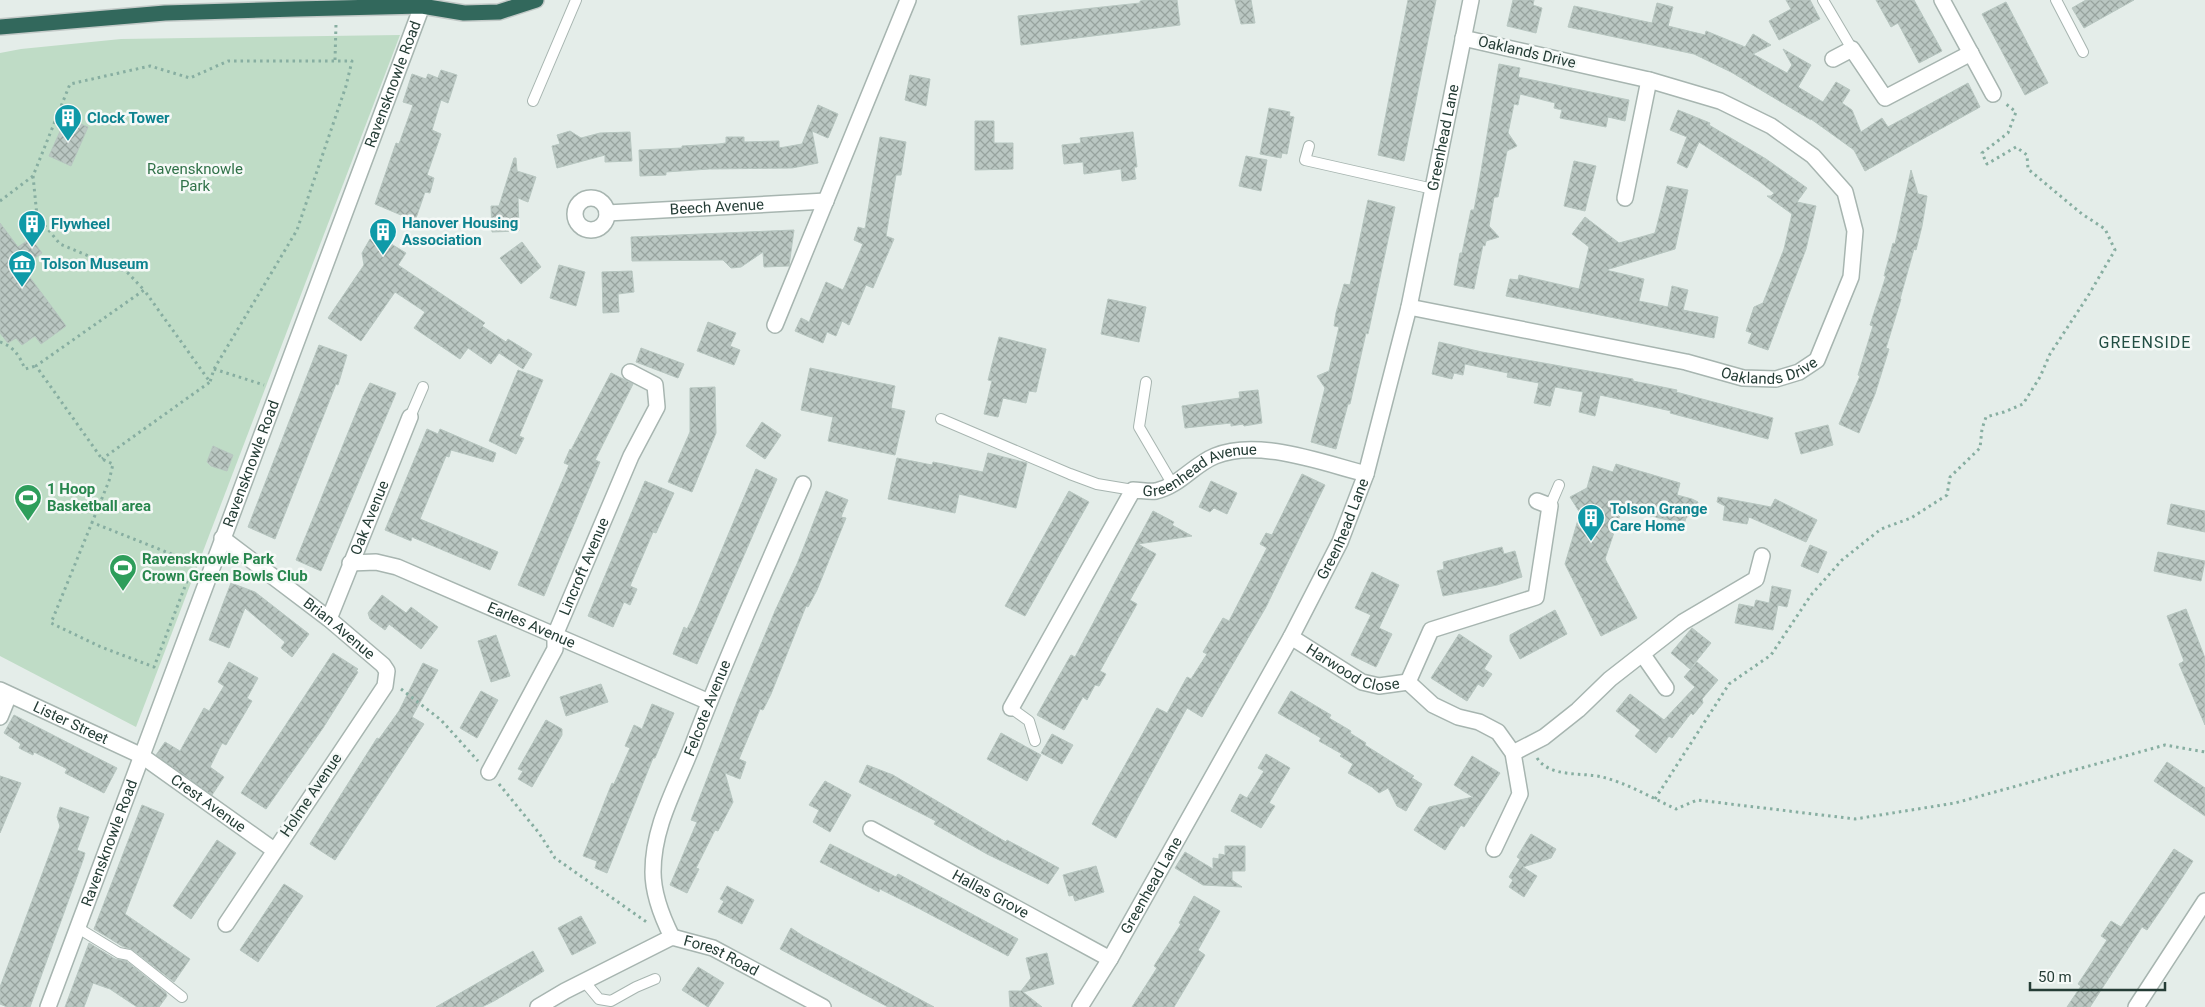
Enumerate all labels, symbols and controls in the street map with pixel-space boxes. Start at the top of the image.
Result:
street label: Ravensknowle Road [361,18,425,150]
street label: Oaklands Drive [1476,32,1578,72]
street label: Greenhead Lane [1424,83,1463,193]
building icon: Clock Tower [53,103,83,142]
place label: Clock Tower [87,109,170,127]
park label: Ravensknowle Park [147,160,243,195]
street label: Beech Avenue [669,195,764,219]
building icon: Flywheel [17,209,47,248]
place label: Hanover Housing Association [402,214,518,249]
place label: Flywheel [51,215,110,233]
building icon: Hanover Housing Association [368,217,398,256]
museum icon: Tolson Museum [7,249,37,288]
place label: Tolson Museum [41,255,149,273]
district label: GREENSIDE [2099,333,2191,352]
street label: Oaklands Drive [1719,353,1821,388]
street label: Ravensknowle Road [219,398,283,530]
street label: Greenhead Avenue [1142,441,1257,500]
street label: Greenhead Lane [1313,476,1372,583]
street label: Oak Avenue [347,478,393,558]
place label: 1 Hoop Basketball area [47,480,151,515]
sports icon: 1 Hoop Basketball area [13,483,43,522]
place label: Tolson Grange Care Home [1610,500,1707,535]
building icon: Tolson Grange Care Home [1576,503,1606,542]
street label: Lincroft Avenue [555,515,613,618]
place label: Ravensknowle Park Crown Green Bowls Club [142,550,308,585]
sports icon: Ravensknowle Park Crown Green Bowls Club [108,553,138,592]
street label: Brian Avenue [300,594,379,663]
street label: Earles Avenue [485,598,578,652]
street label: Harwood Close [1303,640,1401,695]
street label: Felcote Avenue [680,657,735,759]
street label: Lister Street [30,698,111,748]
street label: Holme Avenue [276,750,346,840]
street label: Crest Avenue [167,770,249,836]
street label: Ravensknowle Road [77,777,141,909]
street label: Greenhead Lane [1117,834,1186,937]
street label: Hallas Grove [949,866,1032,922]
street label: Forest Road [682,932,762,980]
scale bar [2030,960,2165,992]
text: 50 m [2038,968,2072,986]

